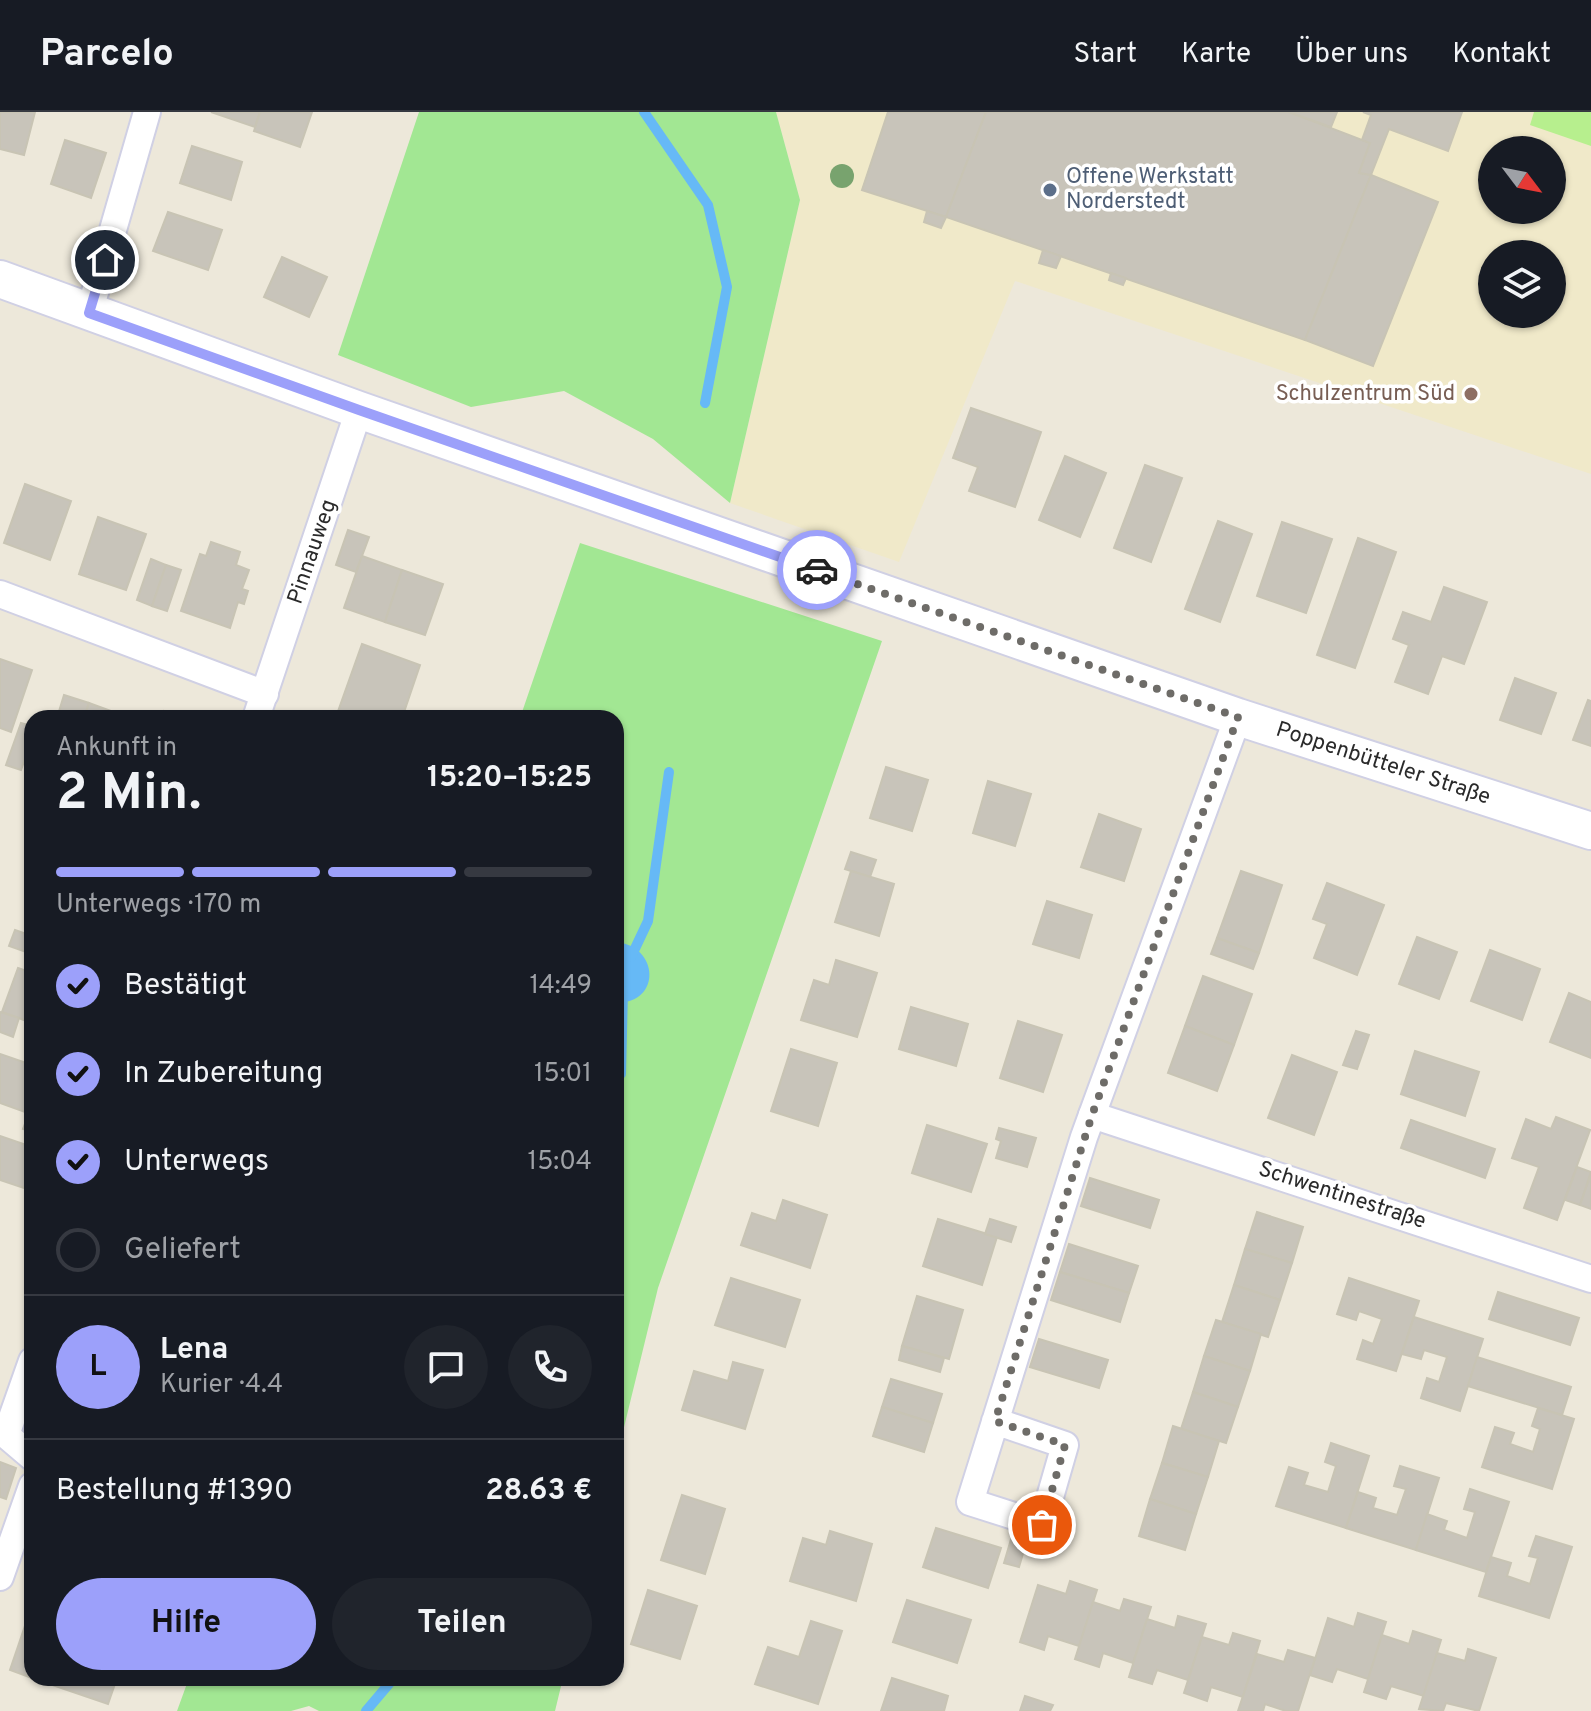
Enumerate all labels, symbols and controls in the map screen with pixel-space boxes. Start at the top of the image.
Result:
text: Parcelo [40,31,174,80]
text: Start [1073,37,1137,73]
text: Karte [1181,37,1251,73]
text: Über uns [1295,37,1408,73]
text: Kontakt [1452,37,1551,73]
north arrow [1478,136,1566,224]
map controls [1478,136,1566,328]
place label: Offene Werkstatt Norderstedt [1066,164,1234,216]
marker: Offene Werkstatt Norderstedt [1041,181,1059,199]
pin [71,226,139,294]
icon: home [83,238,127,282]
button: layers [1478,240,1566,328]
place label: Schulzentrum Süd [1276,381,1455,408]
marker: Schulzentrum Süd [1462,385,1480,403]
street label: Pinnauweg [283,496,343,608]
courier [777,530,857,610]
icon: car [795,548,839,592]
street label: Poppenbütteler Straße [1272,717,1494,811]
text: Ankunft in [56,732,177,765]
text: 15:20–15:25 [427,760,592,797]
text: 2 Min. [56,762,201,828]
text: Unterwegs · 170 m [56,889,261,922]
icon: check [56,964,100,1008]
text: Bestätigt [124,968,247,1005]
text: 14:49 [530,970,592,1003]
icon: check [56,1052,100,1096]
text: In Zubereitung [124,1056,323,1093]
text: 15:01 [534,1058,592,1091]
icon: check [56,1140,100,1184]
text: Unterwegs [124,1144,269,1181]
text: 15:04 [527,1146,592,1179]
street label: Schwentinestraße [1255,1156,1429,1236]
text: Geliefert [124,1232,241,1269]
button: chat [404,1325,488,1409]
button: phone [508,1325,592,1409]
text: Lena [160,1332,228,1369]
text: L [90,1349,106,1386]
text: Kurier · 4.4 [160,1369,283,1402]
text: Bestellung #1390 [56,1473,293,1510]
text: 28.63 € [485,1473,592,1510]
pin [1008,1491,1076,1559]
icon: bag [1020,1503,1064,1547]
button: Hilfe [56,1578,316,1670]
button: Teilen [332,1578,592,1670]

